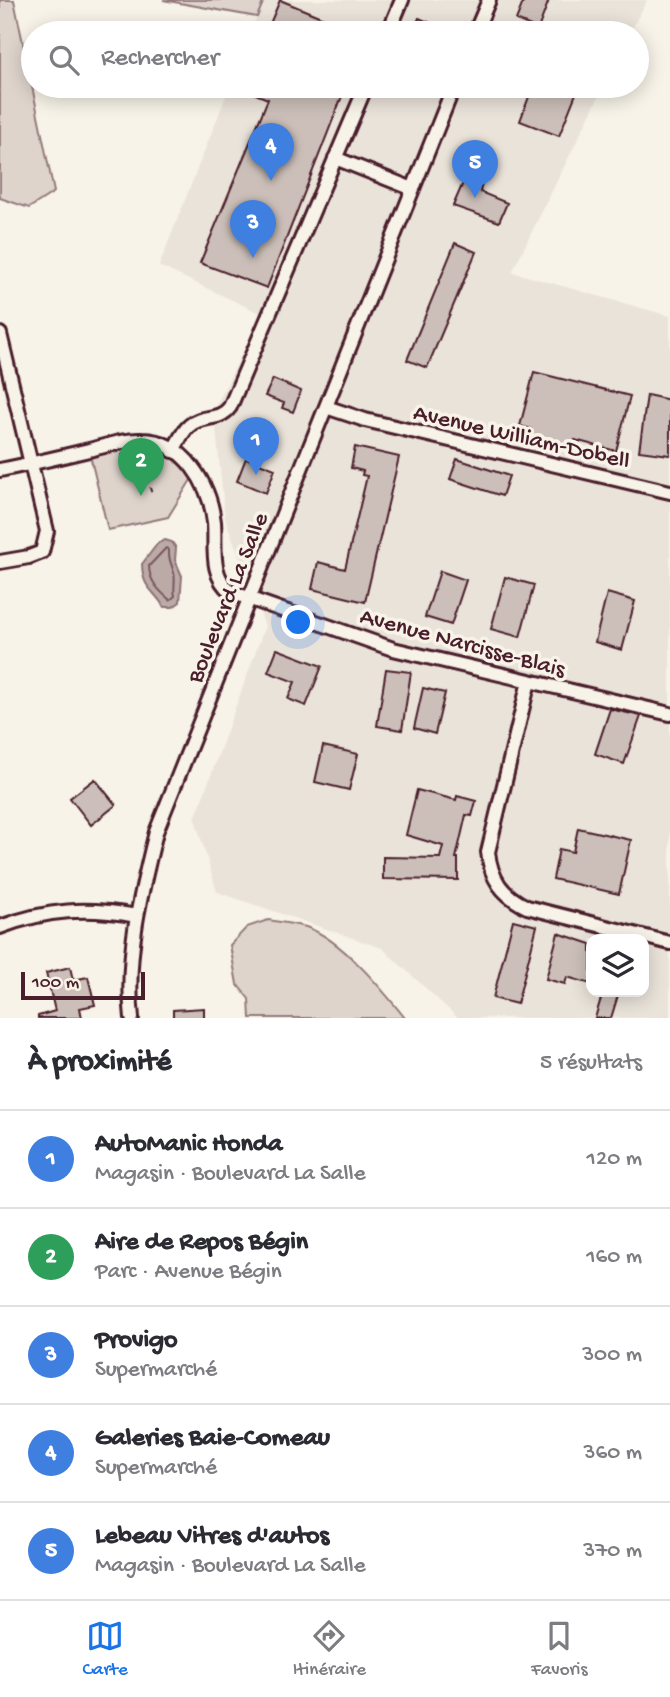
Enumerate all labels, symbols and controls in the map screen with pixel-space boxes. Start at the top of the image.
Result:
search box [21,21,649,98]
icon: search [45,41,83,79]
text: Rechercher [101,44,219,75]
pin: 4 [248,123,294,181]
pin: 5 [452,140,498,198]
pin: 3 [230,200,276,258]
street label: Avenue William-Dobell [410,399,632,477]
pin: 1 [233,417,279,475]
pin: 2 [118,438,164,496]
street label: Boulevard La Salle [182,508,277,689]
street label: Avenue Narcisse-Blais [356,603,569,686]
your location [281,605,315,639]
map controls [586,934,649,997]
button: layers [586,934,649,997]
scale bar [21,969,145,1001]
text: 100 m [32,972,79,995]
text: À proximité [28,1046,172,1081]
text: 5 résultats [540,1050,642,1077]
text: AutoManic Honda [95,1130,282,1161]
text: 1 [46,1146,56,1173]
text: 120 m [587,1146,642,1173]
text: Magasin · Boulevard La Salle [95,1161,366,1188]
text: Aire de Repos Bégin [95,1228,308,1259]
text: 2 [45,1244,57,1271]
text: 160 m [586,1244,642,1271]
text: Parc · Avenue Bégin [95,1259,282,1286]
text: Provigo [95,1326,177,1357]
text: 3 [45,1342,57,1369]
text: 300 m [582,1342,642,1369]
text: Supermarché [95,1357,217,1384]
text: Galeries Baie-Comeau [95,1424,330,1455]
text: 4 [46,1440,56,1467]
text: 360 m [584,1440,642,1467]
text: Supermarché [95,1455,217,1482]
text: Lebeau Vitres d'autos [95,1522,329,1553]
text: 5 [45,1538,57,1565]
text: 370 m [583,1538,642,1565]
text: Magasin · Boulevard La Salle [95,1553,366,1580]
tab: Carte [83,1617,128,1682]
tab: Itinéraire [293,1617,366,1682]
tab: Favoris [531,1617,587,1682]

